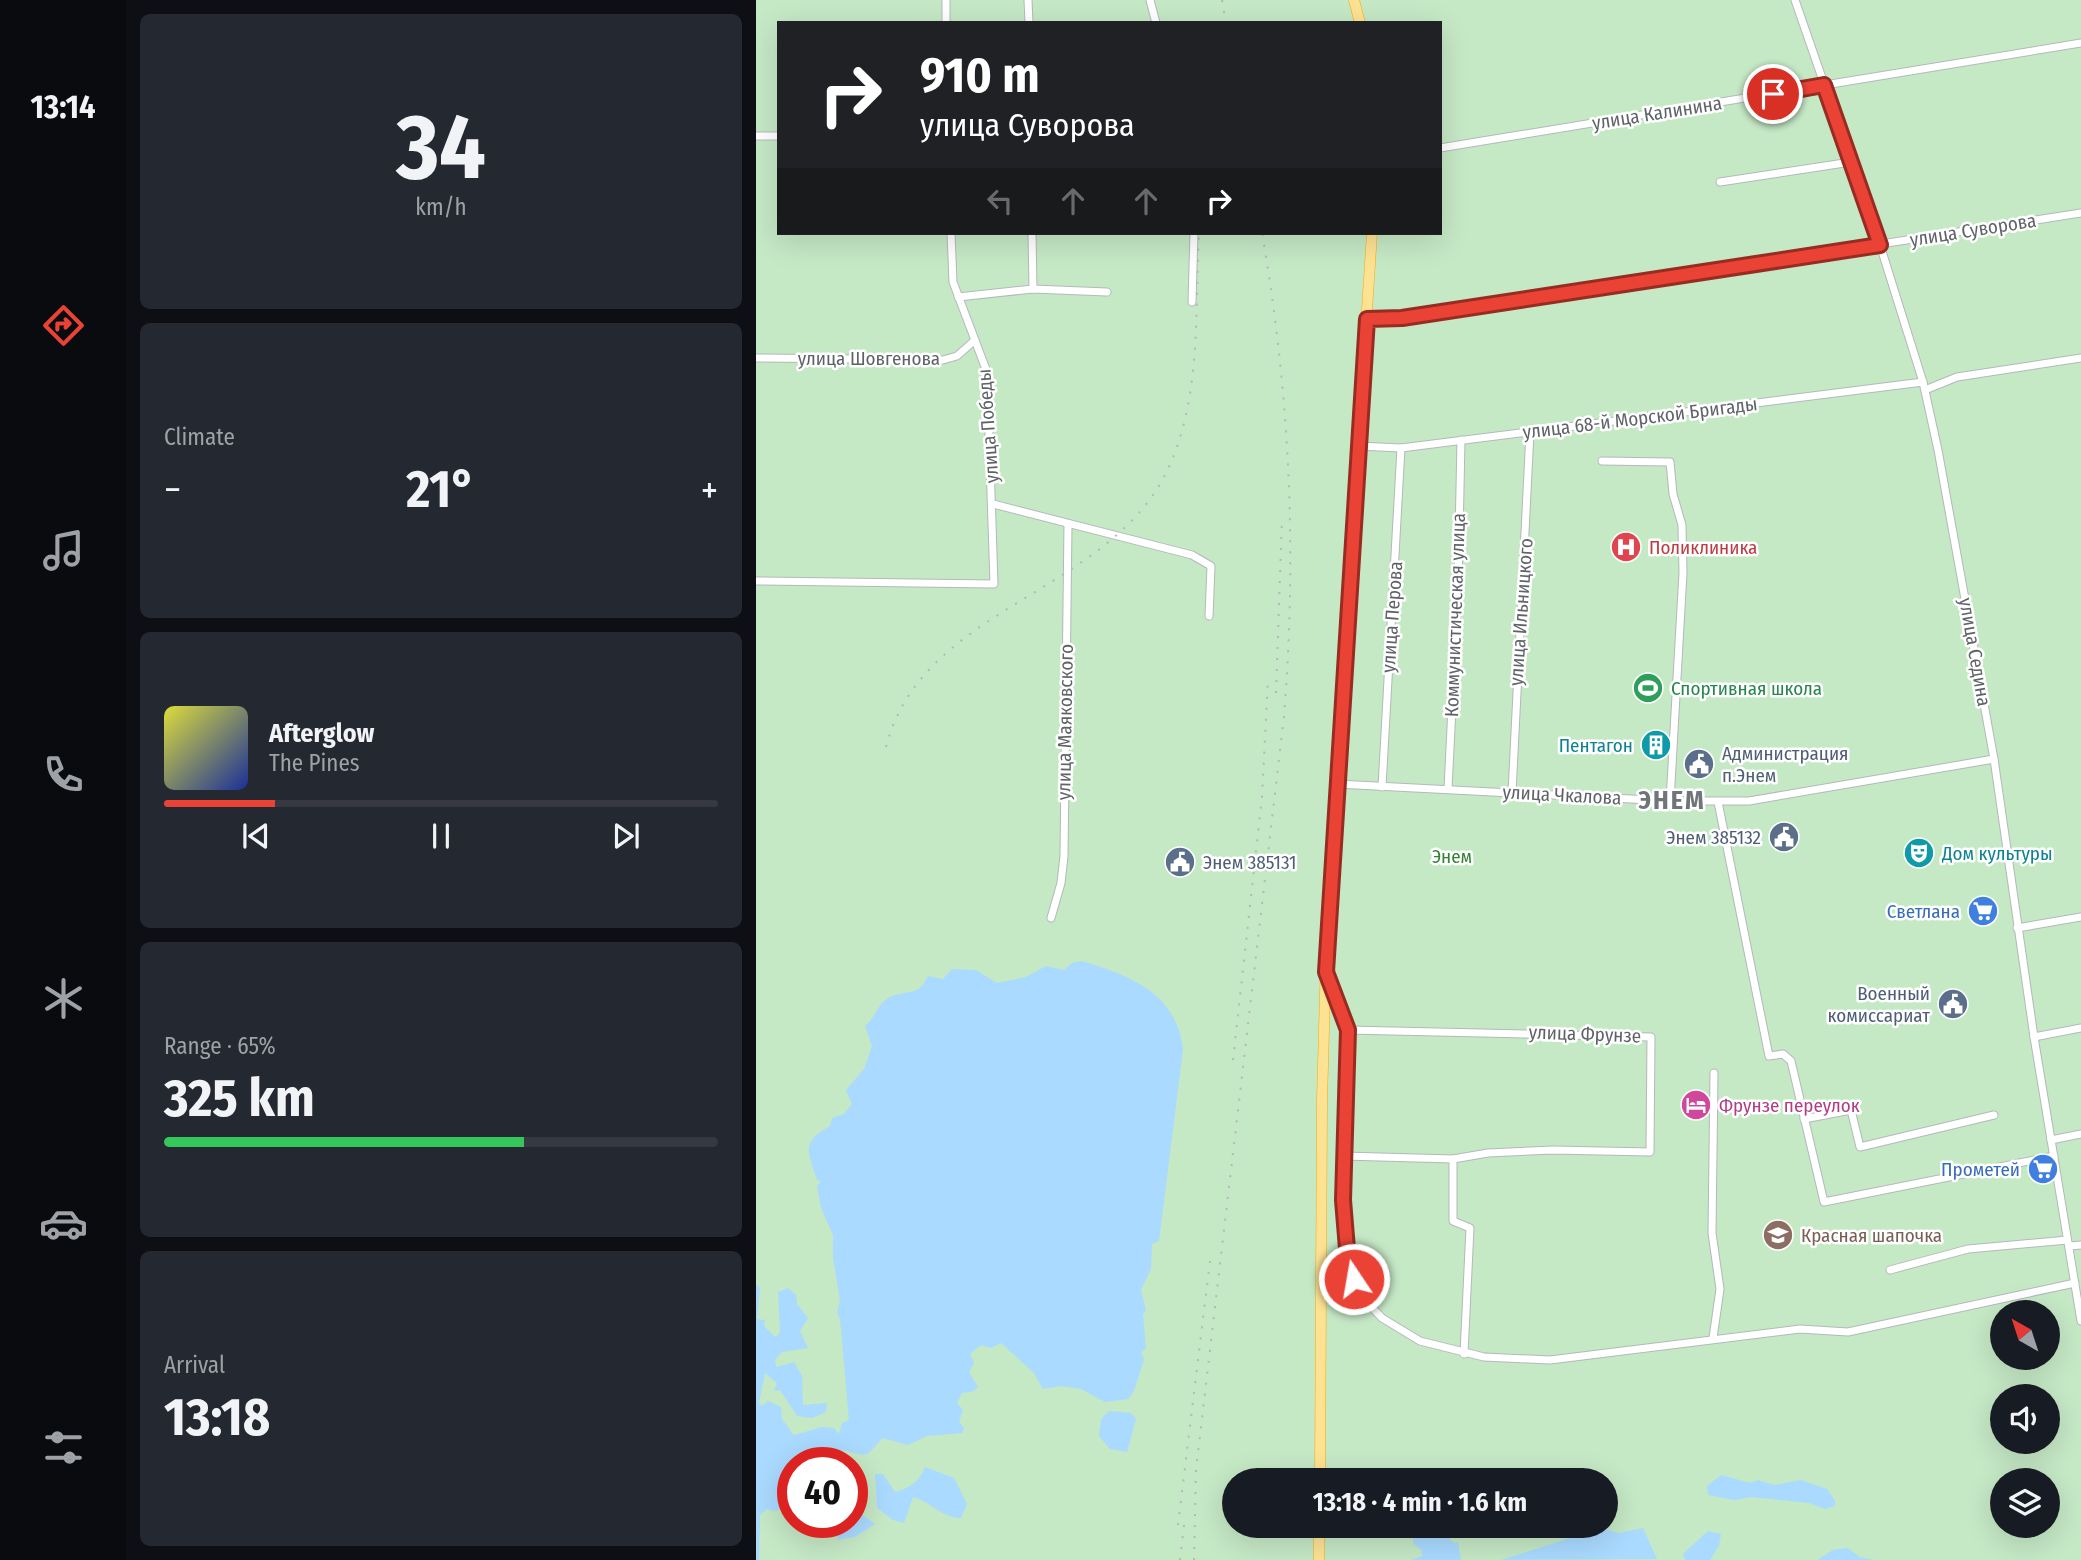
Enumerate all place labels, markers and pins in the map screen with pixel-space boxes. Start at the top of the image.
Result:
pin [1743,64,1803,124]
hospital icon: Поликлиника [1609,530,1643,564]
place label: Поликлиника [1649,536,1757,559]
sports icon: Спортивная школа [1631,671,1665,705]
place label: Спортивная школа [1671,677,1822,700]
building icon: Пентагон [1639,728,1673,762]
place label: Пентагон [1559,734,1633,757]
place label: Администрация п.Энем [1722,742,1849,787]
public building icon: Администрация п.Энем [1682,747,1716,781]
public building icon: Энем 385132 [1767,820,1801,854]
place label: Энем 385132 [1666,826,1761,849]
theatre icon: Дом культуры [1902,836,1936,870]
place label: Дом культуры [1941,842,2053,865]
public building icon: Энем 385131 [1163,845,1197,879]
place label: Энем 385131 [1203,851,1297,874]
supermarket icon: Светлана [1966,894,2000,928]
place label: Светлана [1887,900,1960,923]
place label: Военный комиссариат [1828,982,1930,1027]
public building icon: Военный комиссариат [1936,987,1970,1021]
hotel icon: Фрунзе переулок [1679,1088,1713,1122]
place label: Фрунзе переулок [1719,1094,1860,1117]
supermarket icon: Прометей [2026,1152,2060,1186]
place label: Прометей [1941,1158,2020,1181]
school or university icon: Красная шапочка [1761,1218,1795,1252]
place label: Красная шапочка [1801,1224,1942,1247]

